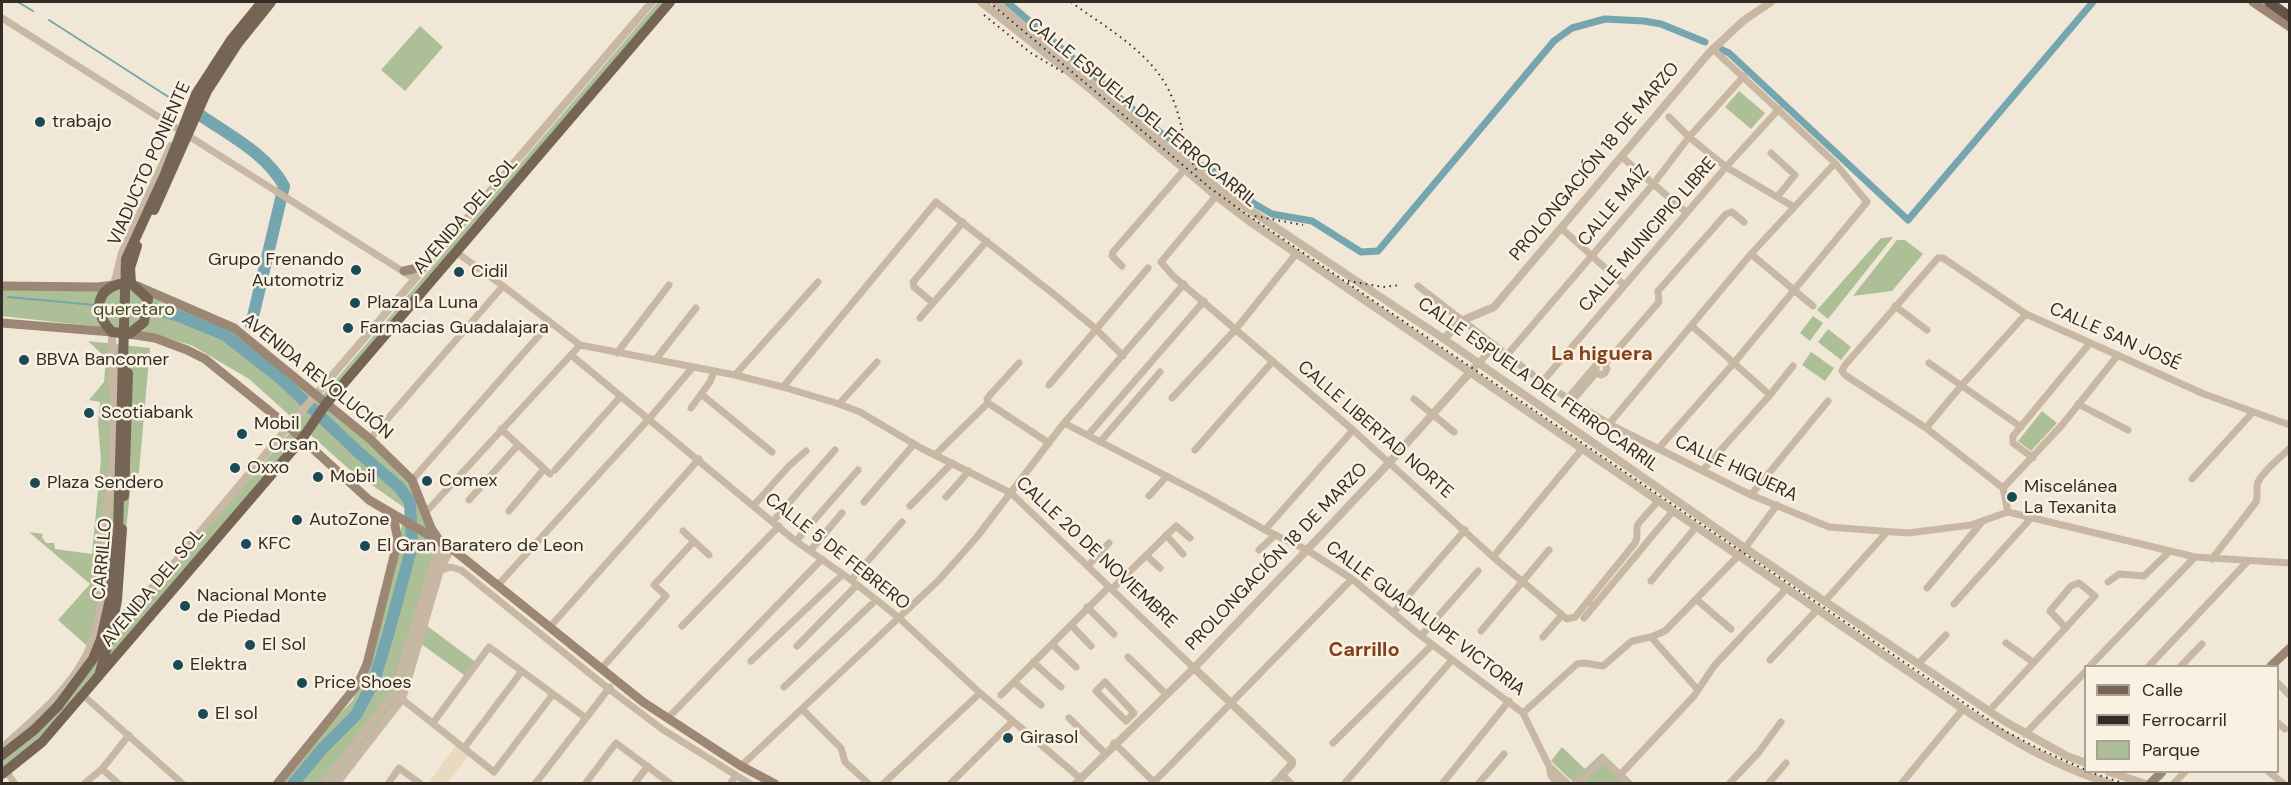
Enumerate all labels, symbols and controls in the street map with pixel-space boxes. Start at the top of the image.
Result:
street label: CALLE ESPUELA DEL FERROCARRIL [1023,14,1261,212]
street label: PROLONGACIÓN 18 DE MARZO [1506,58,1684,266]
street label: VIADUCTO PONIENTE [104,79,196,249]
place label: trabajo [52,111,112,133]
marker: trabajo [33,115,47,129]
street label: AVENIDA DEL SOL [409,153,523,279]
street label: CALLE MUNICIPIO LIBRE [1575,153,1721,317]
street label: CALLE MAÍZ [1574,161,1654,251]
place label: Grupo Frenando Automotriz [208,249,344,292]
place label: Cidil [471,261,508,283]
marker: Grupo Frenando Automotriz [349,263,363,277]
marker: Cidil [452,265,466,279]
place label: Plaza La Luna [367,292,478,314]
street label: CALLE ESPUELA DEL FERROCARRIL [1413,293,1663,477]
marker: Plaza La Luna [348,296,362,310]
street label: CALLE SAN JOSÉ [2046,298,2184,376]
park label: queretaro [93,299,175,321]
street label: AVENIDA REVOLUCIÓN [237,309,397,445]
place label: Farmacias Guadalajara [360,317,549,339]
marker: Farmacias Guadalajara [341,321,355,335]
district label: La higuera [1551,343,1653,367]
place label: BBVA Bancomer [36,349,169,371]
marker: BBVA Bancomer [17,353,31,367]
street label: CALLE LIBERTAD NORTE [1293,357,1457,503]
place label: Scotiabank [101,402,194,424]
marker: Scotiabank [82,406,96,420]
place label: Mobil - Orsan [254,413,318,456]
marker: Mobil - Orsan [235,427,249,441]
street label: CALLE HIGUERA [1671,431,1801,507]
place label: Oxxo [247,457,289,479]
street label: PROLONGACIÓN 18 DE MARZO [1181,459,1373,655]
marker: Oxxo [228,461,242,475]
place label: Mobil [330,466,375,488]
marker: Mobil [311,470,325,484]
place label: Comex [439,470,497,492]
place label: Plaza Sendero [47,472,164,494]
street label: CALLE 20 DE NOVIEMBRE [1011,473,1181,633]
marker: Comex [420,474,434,488]
marker: Plaza Sendero [28,476,42,490]
place label: Miscelánea La Texanita [2024,476,2117,518]
street label: CALLE 5 DE FEBRERO [760,489,914,615]
marker: Miscelánea La Texanita [2005,490,2019,504]
place label: AutoZone [309,509,390,531]
marker: AutoZone [290,513,304,527]
street label: CARRILLO [89,517,117,601]
street label: AVENIDA DEL SOL [97,524,209,652]
place label: KFC [258,533,291,555]
place label: El Gran Baratero de Leon [377,535,583,557]
marker: KFC [239,537,253,551]
street label: CALLE GUADALUPE VICTORIA [1321,537,1529,701]
marker: El Gran Baratero de Leon [358,539,372,553]
place label: Nacional Monte de Piedad [197,585,327,628]
marker: Nacional Monte de Piedad [178,599,192,613]
place label: El Sol [262,634,306,656]
marker: El Sol [243,638,257,652]
district label: Carrillo [1328,639,1400,663]
place label: Elektra [190,654,247,676]
marker: Elektra [171,658,185,672]
legend [2084,665,2279,773]
place label: Price Shoes [314,672,411,694]
marker: Price Shoes [295,676,309,690]
text: Calle [2142,678,2183,702]
place label: El sol [215,703,258,725]
marker: El sol [196,707,210,721]
text: Ferrocarril [2142,708,2227,732]
place label: Girasol [1020,727,1078,749]
marker: Girasol [1001,731,1015,745]
text: Parque [2142,738,2200,762]

